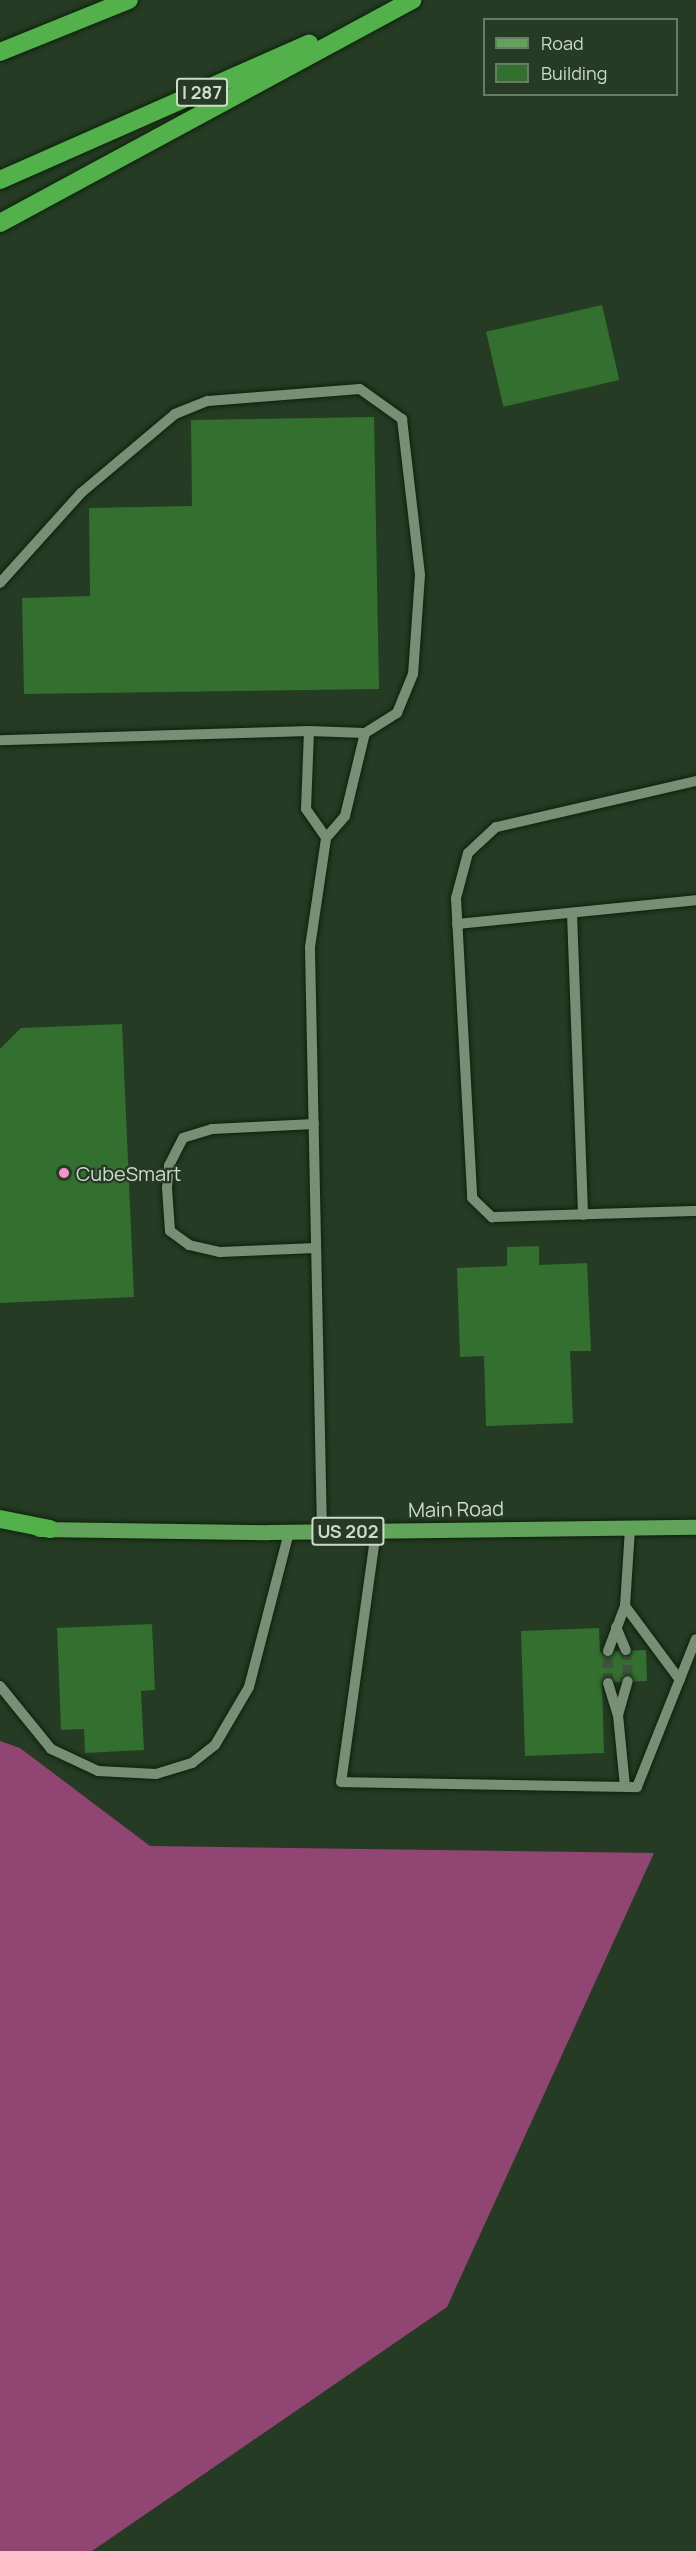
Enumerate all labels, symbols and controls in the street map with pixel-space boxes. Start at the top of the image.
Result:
legend [483,18,678,96]
text: Road [541,31,584,55]
text: Building [541,61,607,85]
road number: I 287 [175,77,229,107]
place label: CubeSmart [76,1161,181,1185]
marker: CubeSmart [57,1166,71,1180]
street label: Main Road [408,1496,504,1522]
road number: US 202 [310,1516,386,1546]

